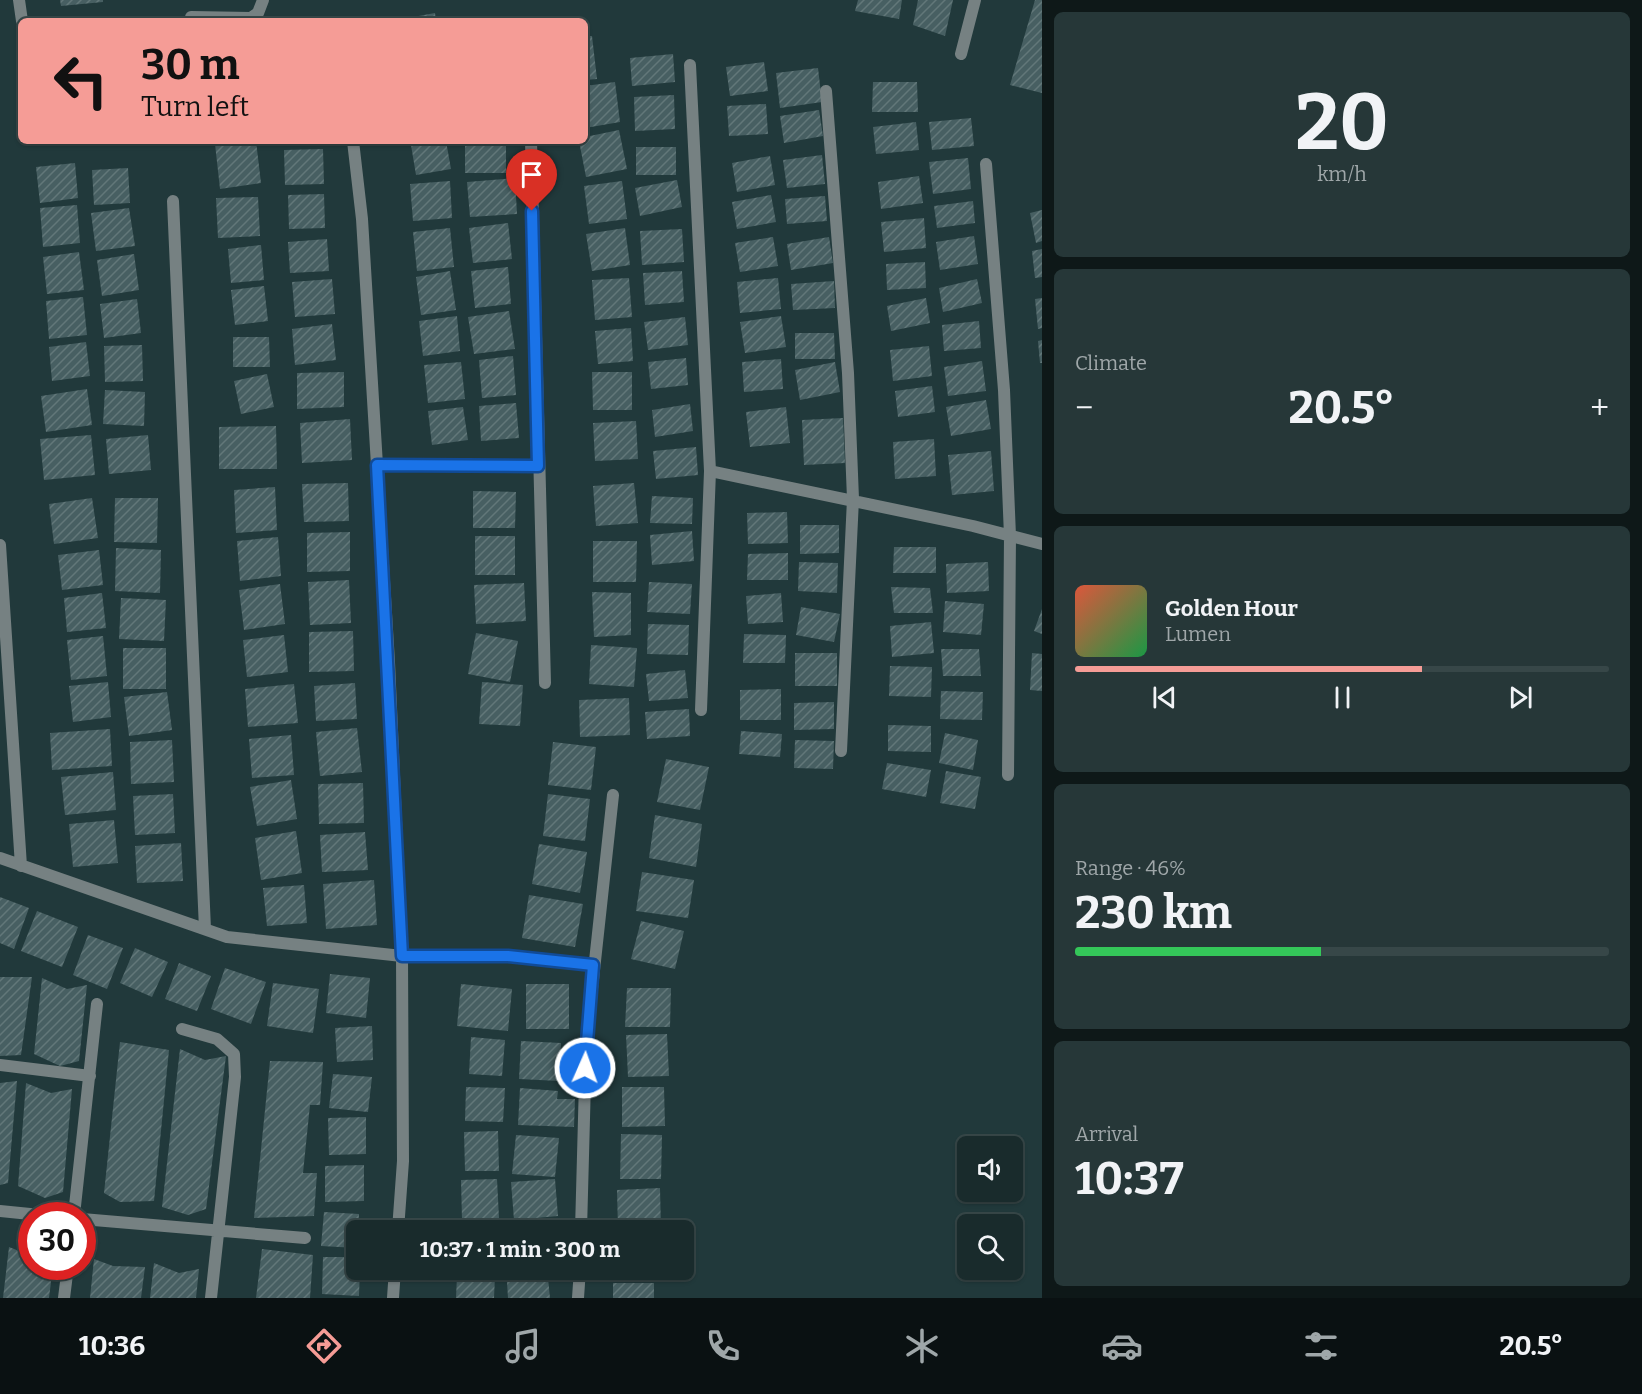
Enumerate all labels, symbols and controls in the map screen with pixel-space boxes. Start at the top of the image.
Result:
text: 30 m [141,40,240,90]
icon: left [42,42,120,120]
text: 20 [1295,76,1389,170]
text: Turn left [141,91,249,123]
pin [506,149,557,211]
icon: arrive [515,158,548,191]
text: km/h [1317,162,1367,186]
text: Climate [1075,351,1147,375]
text: 20.5° [1289,381,1395,435]
text: − [1075,388,1093,428]
text: + [1590,388,1609,428]
text: Golden Hour [1165,595,1298,622]
text: Lumen [1165,622,1231,646]
icon: previous [1148,681,1181,714]
icon: pause [1326,681,1359,714]
icon: next [1504,681,1537,714]
text: Range · 46% [1075,856,1186,880]
text: 230 km [1075,886,1232,940]
position arrow [553,1036,617,1100]
text: Arrival [1075,1122,1138,1146]
map controls [957,1136,1023,1280]
button: sound [957,1136,1023,1202]
text: 10:37 [1075,1152,1184,1206]
speed limit sign: 30 [18,1202,96,1280]
button: search [957,1214,1023,1280]
text: 10:37 · 1 min · 300 m [420,1236,620,1263]
icon: directions [303,1325,345,1367]
icon: music [502,1325,544,1367]
icon: phone [702,1325,744,1367]
icon: climate [901,1325,943,1367]
icon: car [1101,1325,1143,1367]
icon: filters [1300,1325,1342,1367]
text: 10:36 [79,1330,145,1362]
text: 20.5° [1499,1330,1563,1362]

